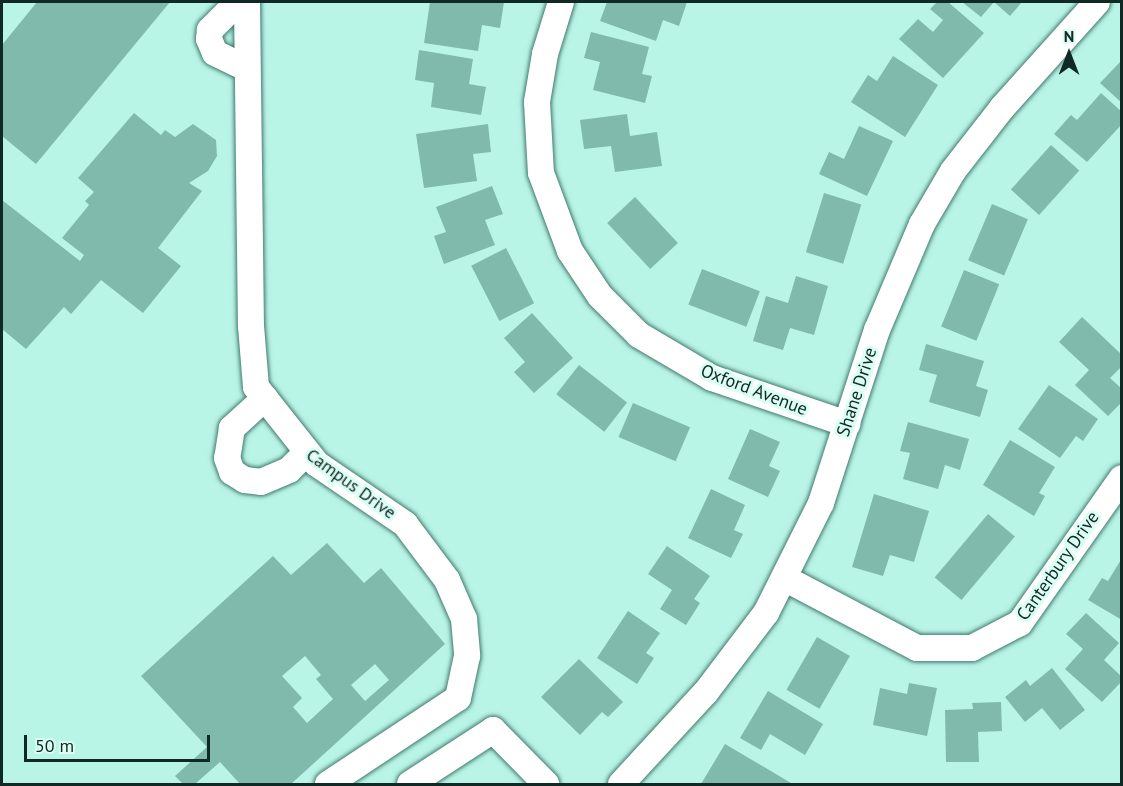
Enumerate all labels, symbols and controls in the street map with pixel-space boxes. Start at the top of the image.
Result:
north arrow [1039,24,1099,84]
text: N [1064,26,1074,46]
street label: Shane Drive [832,345,882,439]
street label: Oxford Avenue [697,360,811,420]
street label: Campus Drive [302,444,400,524]
street label: Canterbury Drive [1012,507,1104,625]
scale bar [27,723,213,761]
text: 50 m [35,734,74,757]

